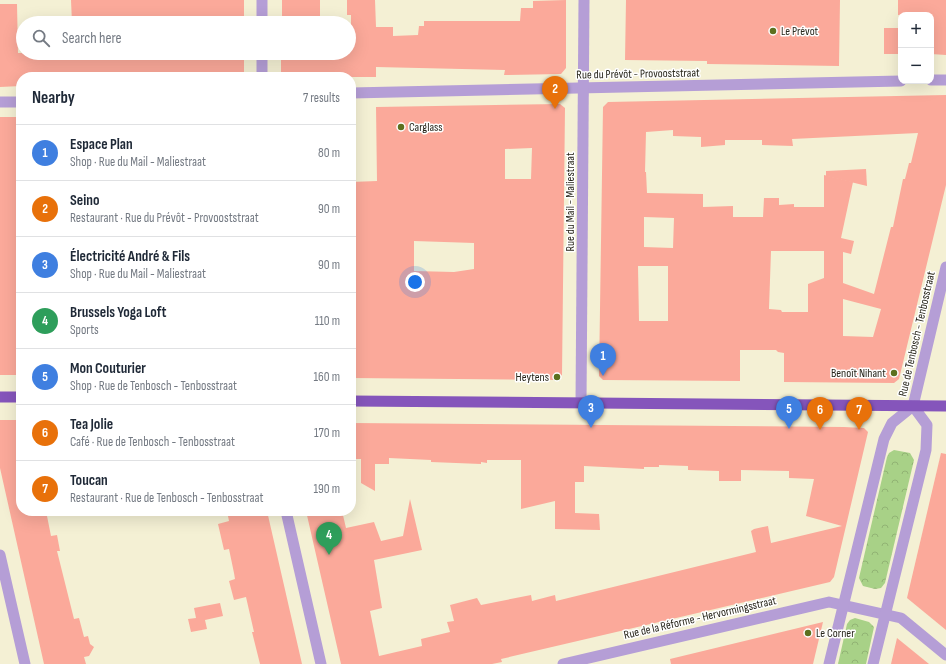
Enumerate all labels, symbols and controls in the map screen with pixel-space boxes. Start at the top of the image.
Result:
map controls [898,12,934,84]
button: + [898,12,934,48]
search box [16,16,356,60]
place label: Le Prévot [781,24,819,39]
marker: Le Prévot [768,26,778,36]
icon: search [30,27,52,49]
text: Search here [62,29,122,48]
button: − [898,48,934,84]
street label: Rue du Prévôt - Provooststraat [576,65,700,83]
pin: 2 [542,76,568,109]
text: Nearby [32,88,75,108]
text: 7 results [303,90,340,106]
place label: Carglass [409,120,442,135]
marker: Carglass [396,122,406,132]
text: Espace Plan [70,135,133,154]
text: 1 [42,145,48,161]
text: 80 m [318,145,340,161]
street label: Rue du Mail - Maliestraat [563,152,578,252]
text: Shop · Rue du Mail - Maliestraat [70,154,206,170]
text: Seino [70,191,99,210]
text: 2 [42,201,48,217]
text: 90 m [318,201,340,217]
text: Restaurant · Rue du Prévôt - Provooststraat [70,210,259,226]
text: Électricité André & Fils [70,247,190,266]
text: 3 [42,257,48,273]
text: 90 m [318,257,340,273]
text: Shop · Rue du Mail - Maliestraat [70,266,206,282]
street label: Rue de Tenbosch - Tenbosstraat [895,270,939,398]
your location [405,272,425,292]
text: Brussels Yoga Loft [70,303,167,322]
text: 4 [42,313,48,329]
text: 110 m [315,313,340,329]
text: Sports [70,322,99,338]
pin: 1 [590,343,616,376]
text: Mon Couturier [70,359,146,378]
place label: Benoît Nihant [831,366,886,381]
marker: Benoît Nihant [889,368,899,378]
text: 5 [42,369,48,385]
text: 160 m [314,369,340,385]
place label: Heytens [516,370,549,385]
marker: Heytens [552,372,562,382]
text: Shop · Rue de Tenbosch - Tenbosstraat [70,378,237,394]
pin: 3 [578,395,604,428]
pin: 5 [776,396,802,429]
pin: 6 [807,397,833,430]
pin: 7 [846,397,872,430]
text: Tea Jolie [70,415,113,434]
text: 6 [42,425,48,441]
text: 170 m [314,425,340,441]
text: Café · Rue de Tenbosch - Tenbosstraat [70,434,235,450]
text: Toucan [70,471,108,490]
text: 7 [42,481,48,497]
text: 190 m [313,481,340,497]
text: Restaurant · Rue de Tenbosch - Tenbosstraat [70,490,263,506]
pin: 4 [316,522,342,555]
street label: Rue de la Réforme - Hervormingsstraat [622,593,778,643]
place label: Le Corner [816,626,855,641]
marker: Le Corner [803,628,813,638]

